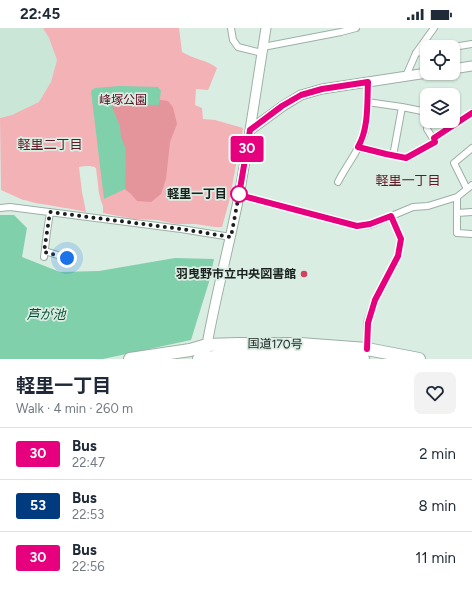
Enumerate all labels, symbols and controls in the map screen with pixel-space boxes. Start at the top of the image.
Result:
text: 22:45 [20,5,60,23]
map controls [420,40,460,128]
button: locate [420,40,460,80]
button: layers [420,88,460,128]
park label: 峰塚公園 [99,93,147,107]
line badge: 30 [229,136,265,162]
district label: 軽里二丁目 [17,137,83,152]
text: 30 [239,140,255,157]
district label: 軽里一丁目 [375,173,441,188]
marker: 軽里一丁目 [230,185,248,203]
place label: 軽里一丁目 [167,187,227,201]
your location [57,248,77,268]
place label: 羽曳野市立中央図書館 [176,267,296,281]
marker: 羽曳野市立中央図書館 [299,269,309,279]
water label: 芦が池 [26,307,67,322]
street label: 国道170号 [247,337,303,351]
button: heart [414,372,456,414]
text: 軽里一丁目 [16,374,111,397]
text: Walk · 4 min · 260 m [16,401,133,416]
text: Bus [72,437,97,455]
text: 30 [30,445,46,462]
text: 2 min [419,445,456,463]
text: 22:47 [72,455,105,470]
text: Bus [72,489,97,507]
text: 53 [30,497,46,514]
text: 8 min [418,497,456,515]
text: 22:53 [72,507,104,522]
text: Bus [72,541,97,559]
text: 30 [30,549,46,566]
text: 11 min [415,549,456,567]
text: 22:56 [72,559,105,574]

